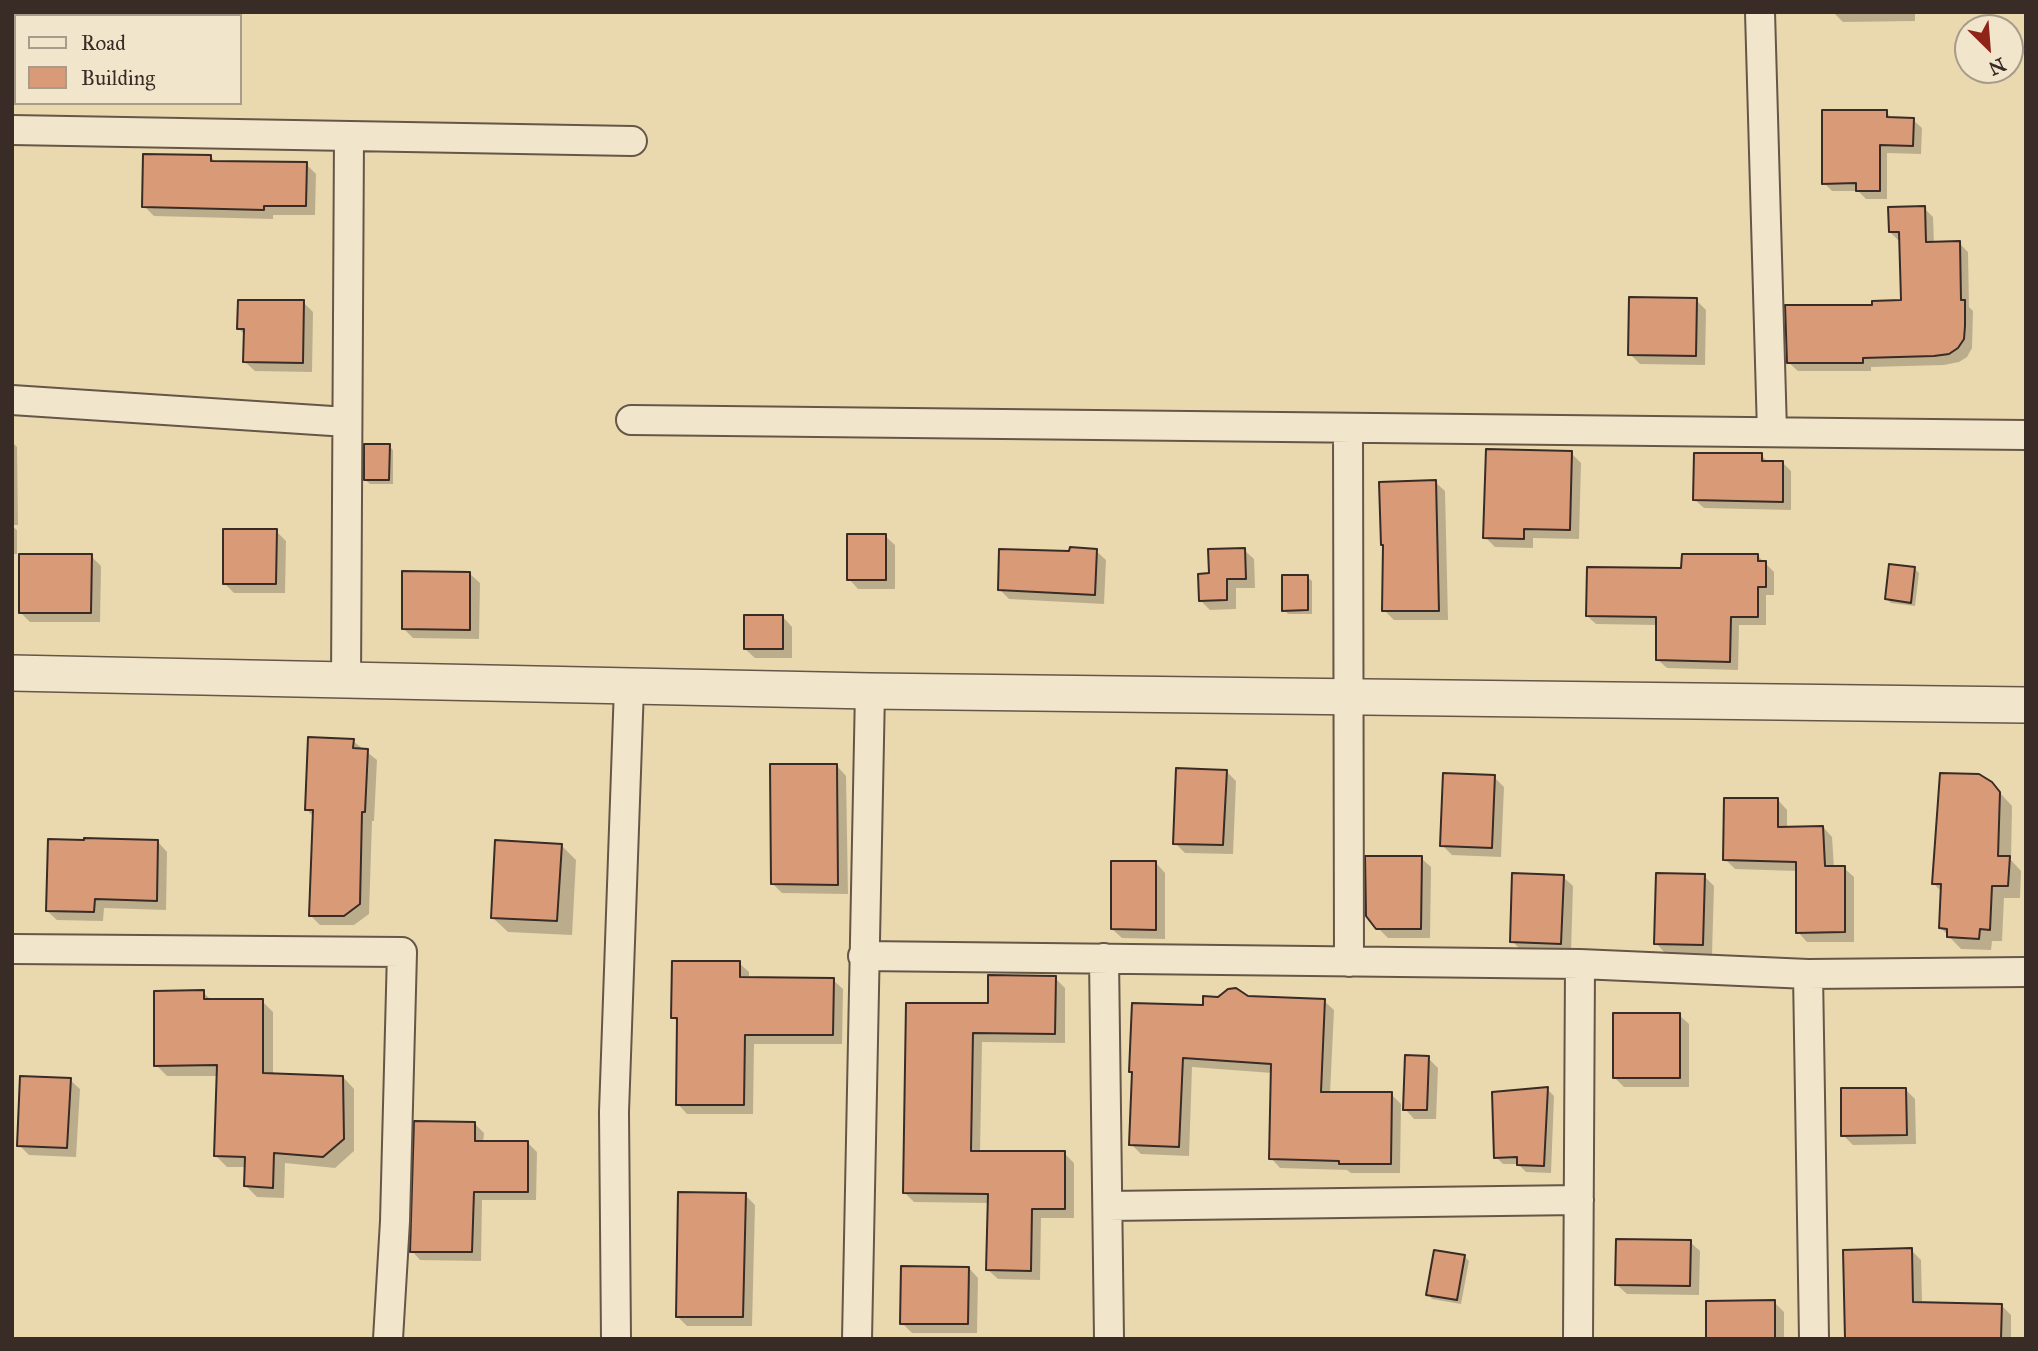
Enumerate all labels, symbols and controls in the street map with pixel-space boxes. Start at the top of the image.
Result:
legend [14,14,242,105]
north arrow [1954,14,2024,84]
text: Road [81,30,126,56]
text: N [1985,53,2009,81]
text: Building [81,65,155,91]

